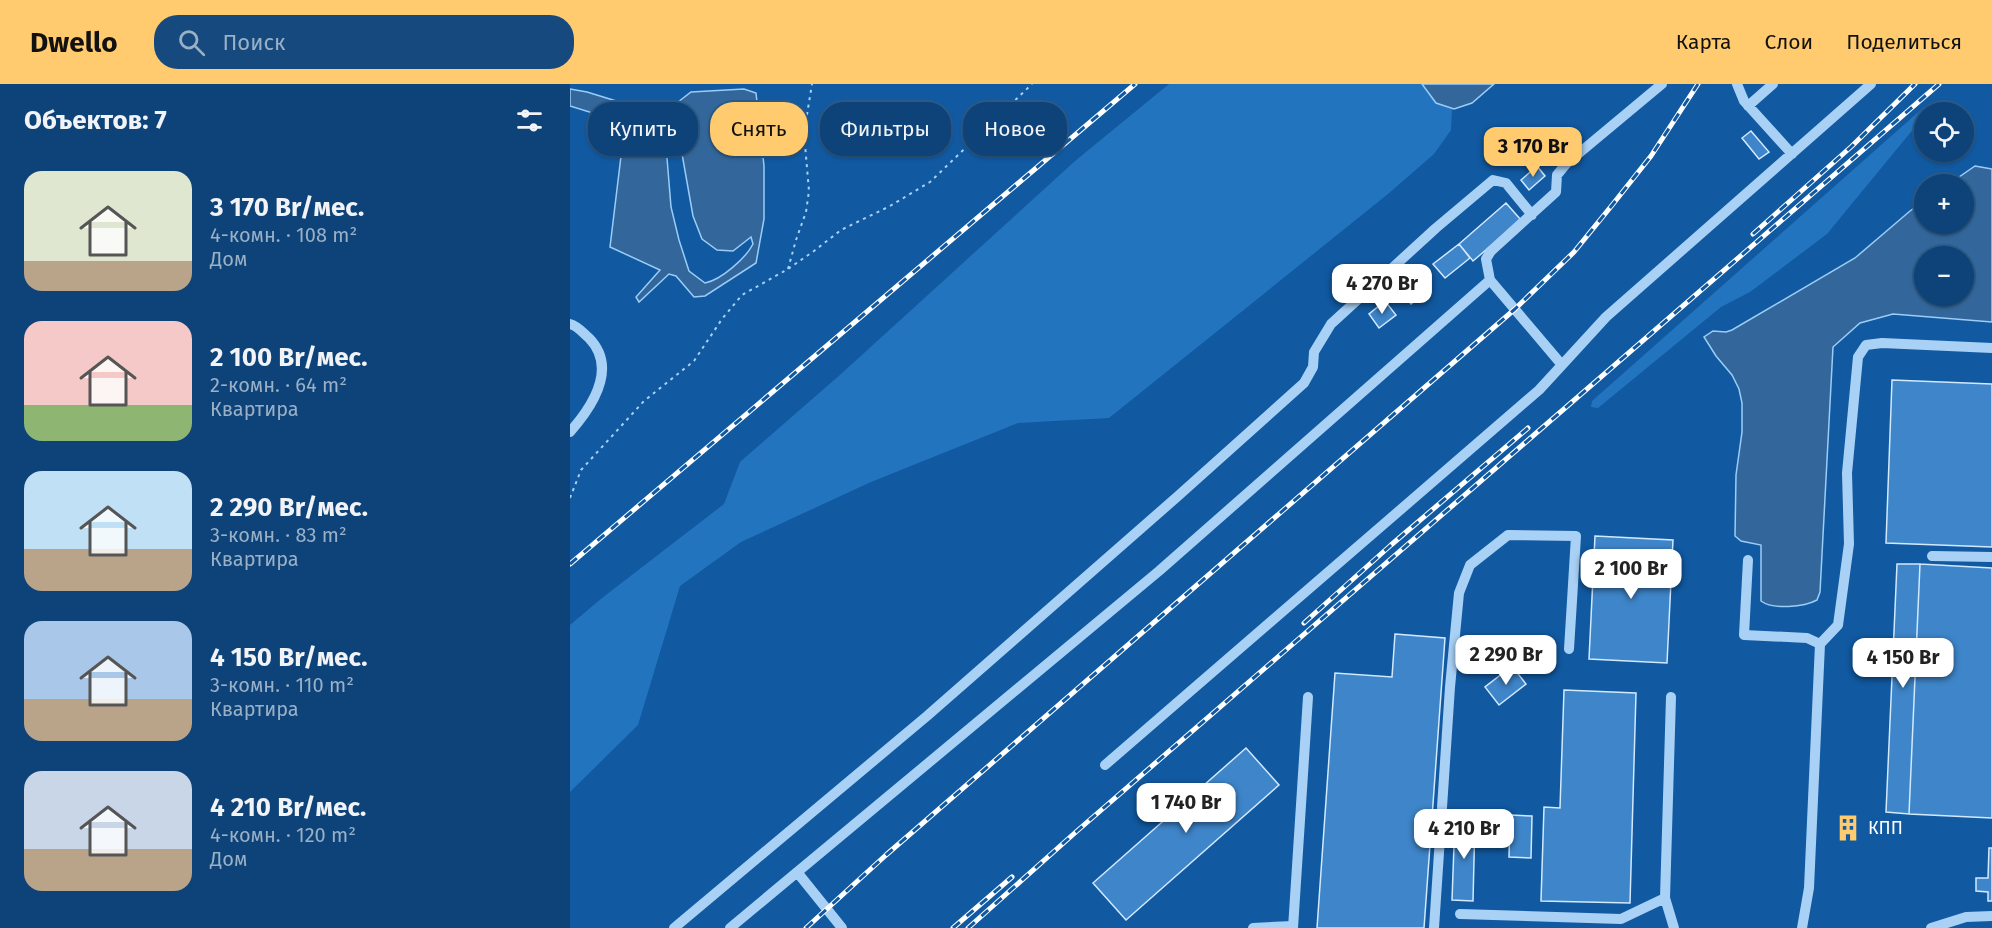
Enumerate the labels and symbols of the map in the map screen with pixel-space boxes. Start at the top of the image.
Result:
pin: 3 170 Br [1471,127,1595,178]
pin: 4 270 Br [1320,264,1444,315]
pin: 2 100 Br [1569,549,1693,600]
pin: 2 290 Br [1444,635,1568,686]
pin: 4 150 Br [1841,638,1965,689]
pin: 1 740 Br [1124,783,1248,834]
pin: 4 210 Br [1402,809,1526,860]
building icon: КПП [1833,813,1863,843]
place label: КПП [1868,817,1903,839]

